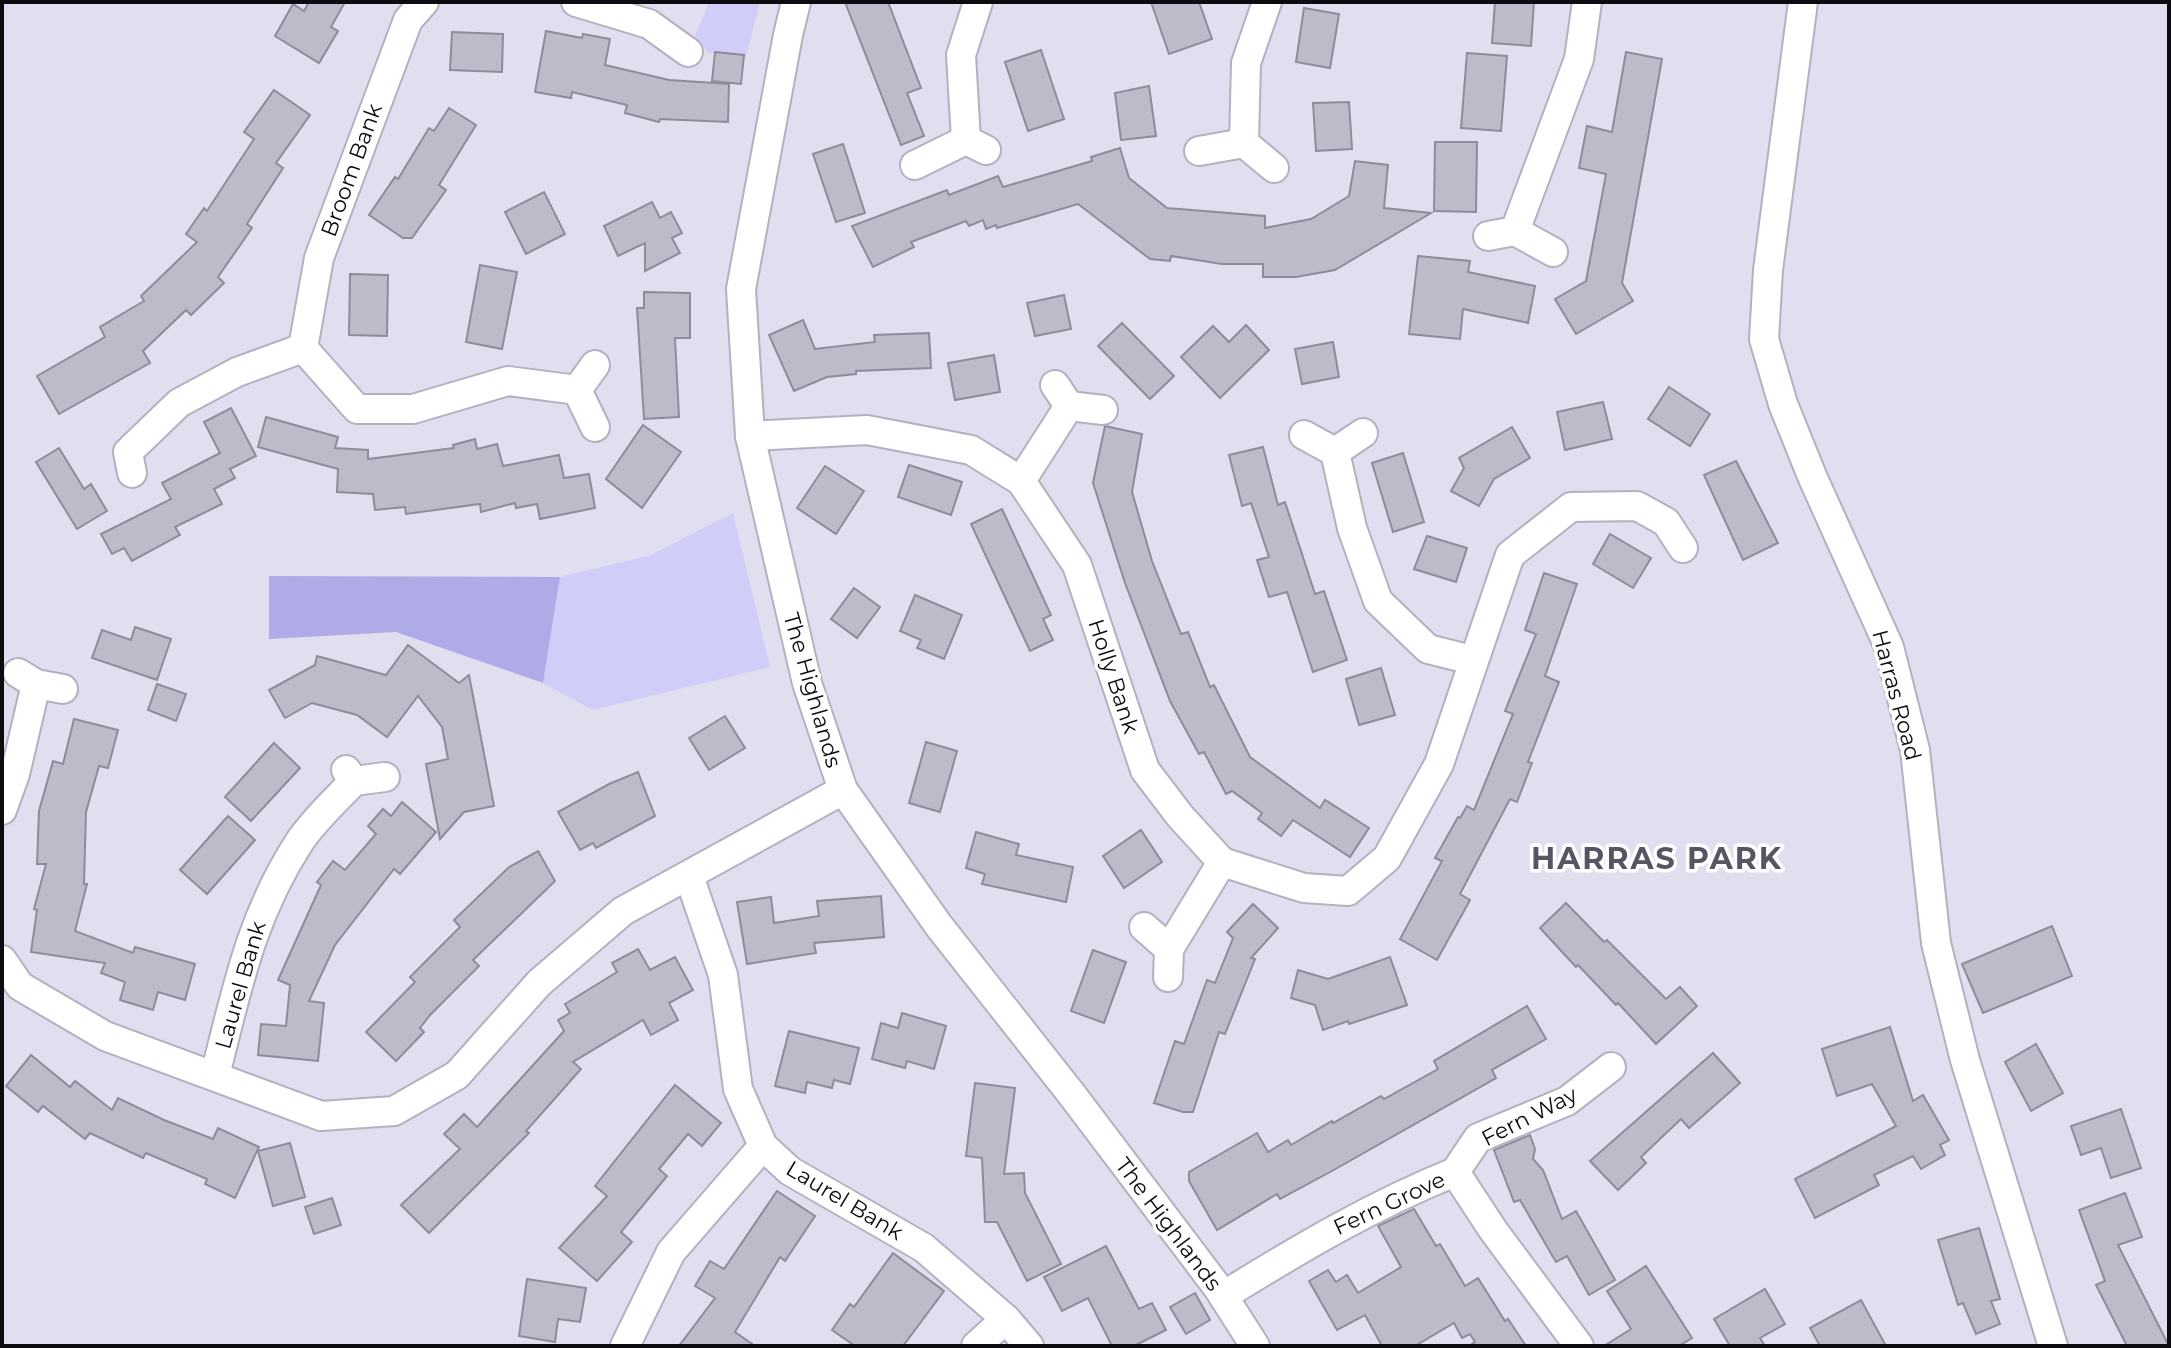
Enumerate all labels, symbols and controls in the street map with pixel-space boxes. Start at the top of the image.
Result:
street label: Broom Bank [315,99,388,240]
street label: The Highlands [778,610,848,771]
street label: Holly Bank [1082,616,1145,738]
street label: Harras Road [1866,627,1927,764]
district label: HARRAS PARK [1531,840,1783,877]
street label: Laurel Bank [209,917,272,1052]
street label: Fern Way [1477,1081,1582,1152]
street label: The Highlands [1110,1152,1228,1296]
street label: Laurel Bank [781,1155,909,1246]
street label: Fern Grove [1329,1166,1449,1241]

